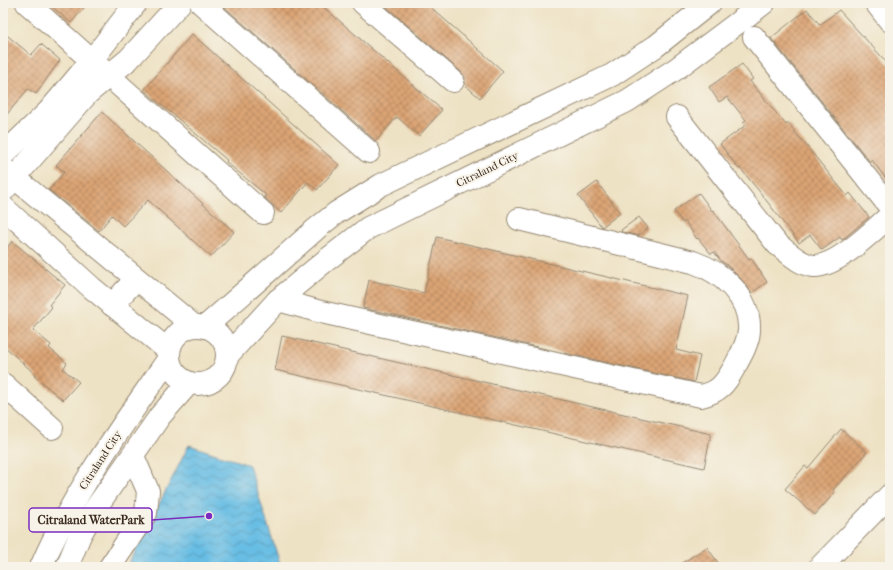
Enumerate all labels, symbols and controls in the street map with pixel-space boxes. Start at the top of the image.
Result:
street label: Citraland City [454,148,521,190]
street label: Citraland City [77,428,125,492]
callout: Citraland WaterPark [29,508,152,532]
text: Citraland WaterPark [38,513,145,527]

